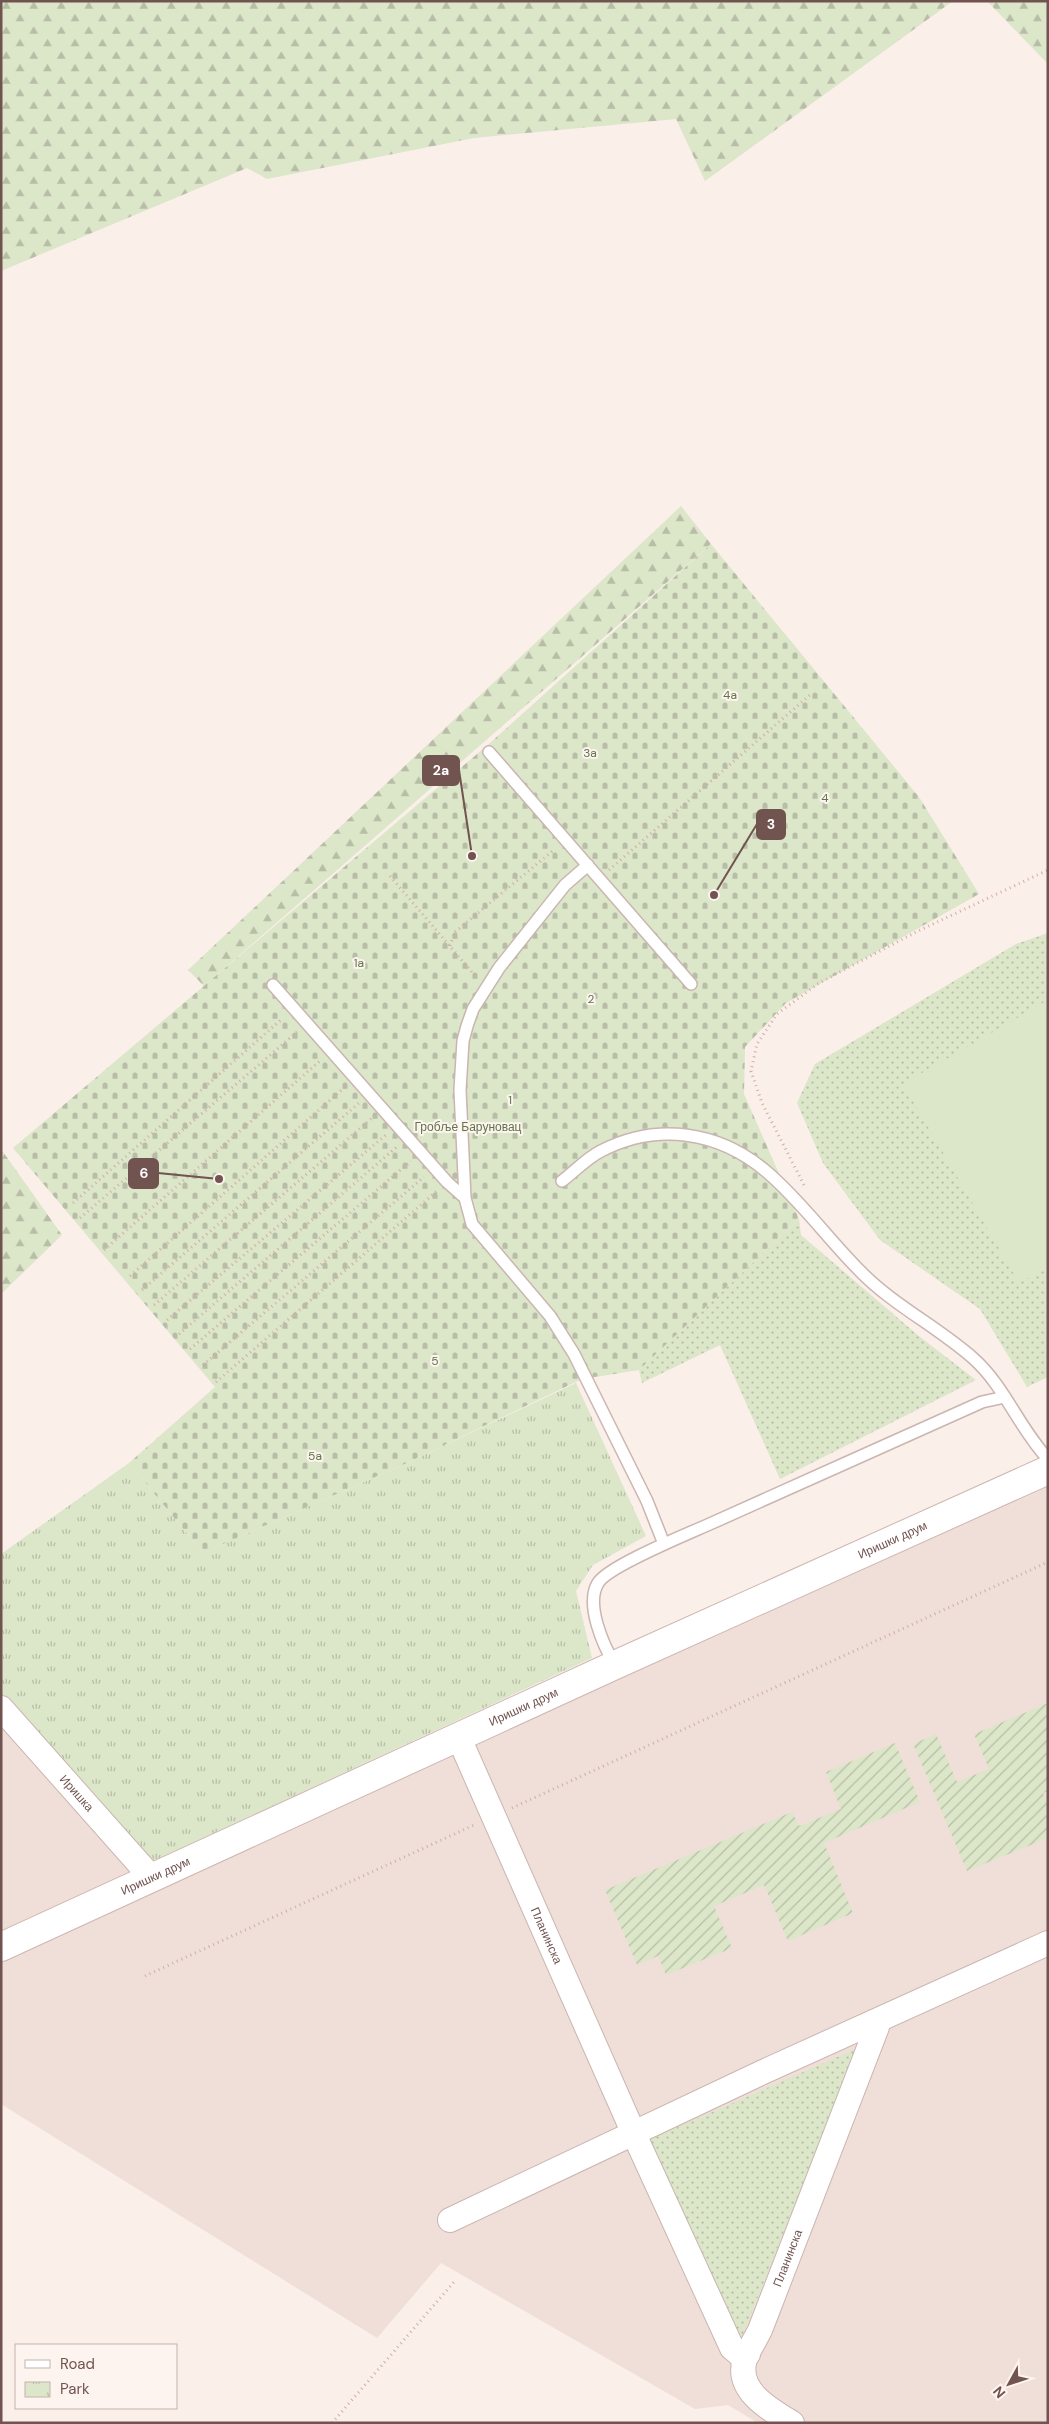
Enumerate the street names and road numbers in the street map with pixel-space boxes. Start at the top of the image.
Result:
street label: Иришки друм [855,1517,930,1563]
street label: Иришки друм [486,1684,561,1730]
street label: Иришка [56,1772,97,1815]
street label: Иришки друм [118,1853,193,1899]
street label: Планинска [527,1905,566,1967]
street label: Планинска [769,2227,806,2289]

